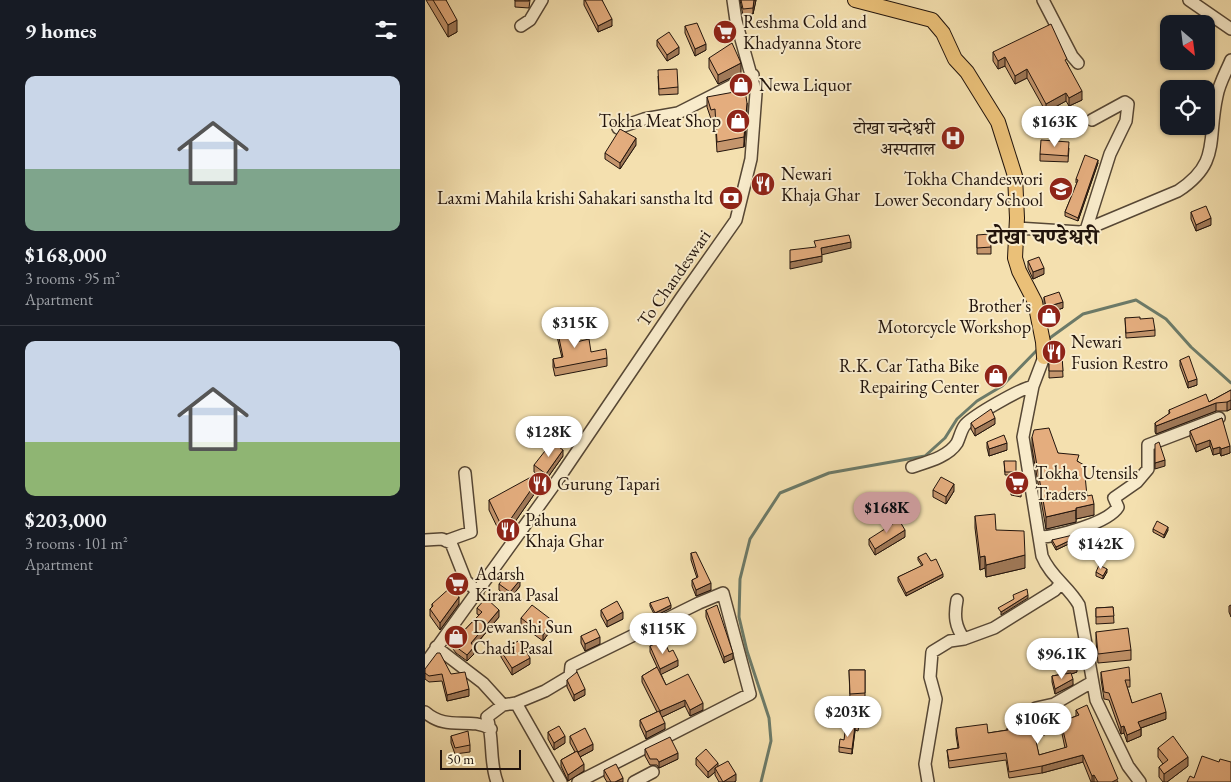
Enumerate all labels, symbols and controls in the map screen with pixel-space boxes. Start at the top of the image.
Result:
place label: Reshma Cold and Khadyanna Store [743,10,868,54]
north arrow [1160,15,1215,70]
map controls [1160,15,1215,135]
icon: filters [372,16,400,44]
text: 9 homes [25,17,97,44]
supermarket icon: Reshma Cold and Khadyanna Store [712,19,738,45]
shop icon: Newa Liquor [728,72,754,98]
place label: Newa Liquor [759,73,852,96]
button: locate [1160,80,1215,135]
pin: $163K [1020,106,1090,148]
icon: home [168,108,258,198]
shop icon: Tokha Meat Shop [725,108,751,134]
place label: Tokha Meat Shop [598,109,721,132]
text: $163K [1033,111,1077,132]
place label: टोखा चन्देश्वरी अस्पताल [853,116,937,160]
hospital icon: टोखा चन्देश्वरी अस्पताल [940,125,966,151]
place label: Newari Khaja Ghar [781,162,860,206]
place label: Tokha Chandeswori Lower Secondary School [874,167,1044,211]
restaurant icon: Newari Khaja Ghar [750,171,776,197]
school or university icon: Tokha Chandeswori Lower Secondary School [1048,176,1074,202]
bank icon: Laxmi Mahila krishi Sahakari sanstha ltd [718,185,744,211]
place label: Laxmi Mahila krishi Sahakari sanstha ltd [437,186,714,209]
district label: टोखा चण्डेश्वरी [985,222,1101,251]
street label: To Chandeswari [632,224,716,331]
text: $168,000 [25,241,107,268]
text: 3 rooms · 95 m² [25,268,120,289]
text: Apartment [25,289,93,310]
place label: Brother's Motorcycle Workshop [878,294,1031,338]
shop icon: Brother's Motorcycle Workshop [1036,303,1062,329]
pin: $315K [540,306,610,349]
text: $315K [553,312,597,333]
place label: Newari Fusion Restro [1071,330,1168,374]
restaurant icon: Newari Fusion Restro [1041,339,1067,365]
place label: R.K. Car Tatha Bike Repairing Center [839,354,979,398]
shop icon: R.K. Car Tatha Bike Repairing Center [983,363,1009,389]
icon: home [168,374,258,464]
pin: $128K [514,416,584,458]
text: $128K [527,421,571,442]
place label: Tokha Utensils Traders [1035,461,1138,505]
supermarket icon: Tokha Utensils Traders [1004,470,1030,496]
restaurant icon: Gurung Tapari [527,471,553,497]
place label: Gurung Tapari [557,472,661,495]
pin: $168K [852,492,922,534]
text: $168K [865,497,909,518]
text: $203,000 [25,506,107,533]
place label: Pahuna Khaja Ghar [525,508,604,552]
restaurant icon: Pahuna Khaja Ghar [495,517,521,543]
pin: $142K [1066,528,1136,570]
text: 3 rooms · 101 m² [25,533,128,554]
text: $142K [1079,533,1123,554]
text: Apartment [25,554,93,575]
place label: Adarsh Kirana Pasal [474,562,559,606]
supermarket icon: Adarsh Kirana Pasal [444,571,470,597]
pin: $115K [628,612,698,655]
place label: Dewanshi Sun Chadi Pasal [473,615,573,659]
text: $115K [641,618,685,639]
shop icon: Dewanshi Sun Chadi Pasal [443,624,469,650]
pin: $96.1K [1021,638,1103,680]
text: $96.1K [1038,643,1086,664]
pin: $203K [813,696,883,738]
text: $203K [826,701,870,722]
pin: $106K [1003,702,1073,745]
text: $106K [1016,708,1060,729]
scale bar [440,747,521,770]
text: 50 m [447,750,474,768]

